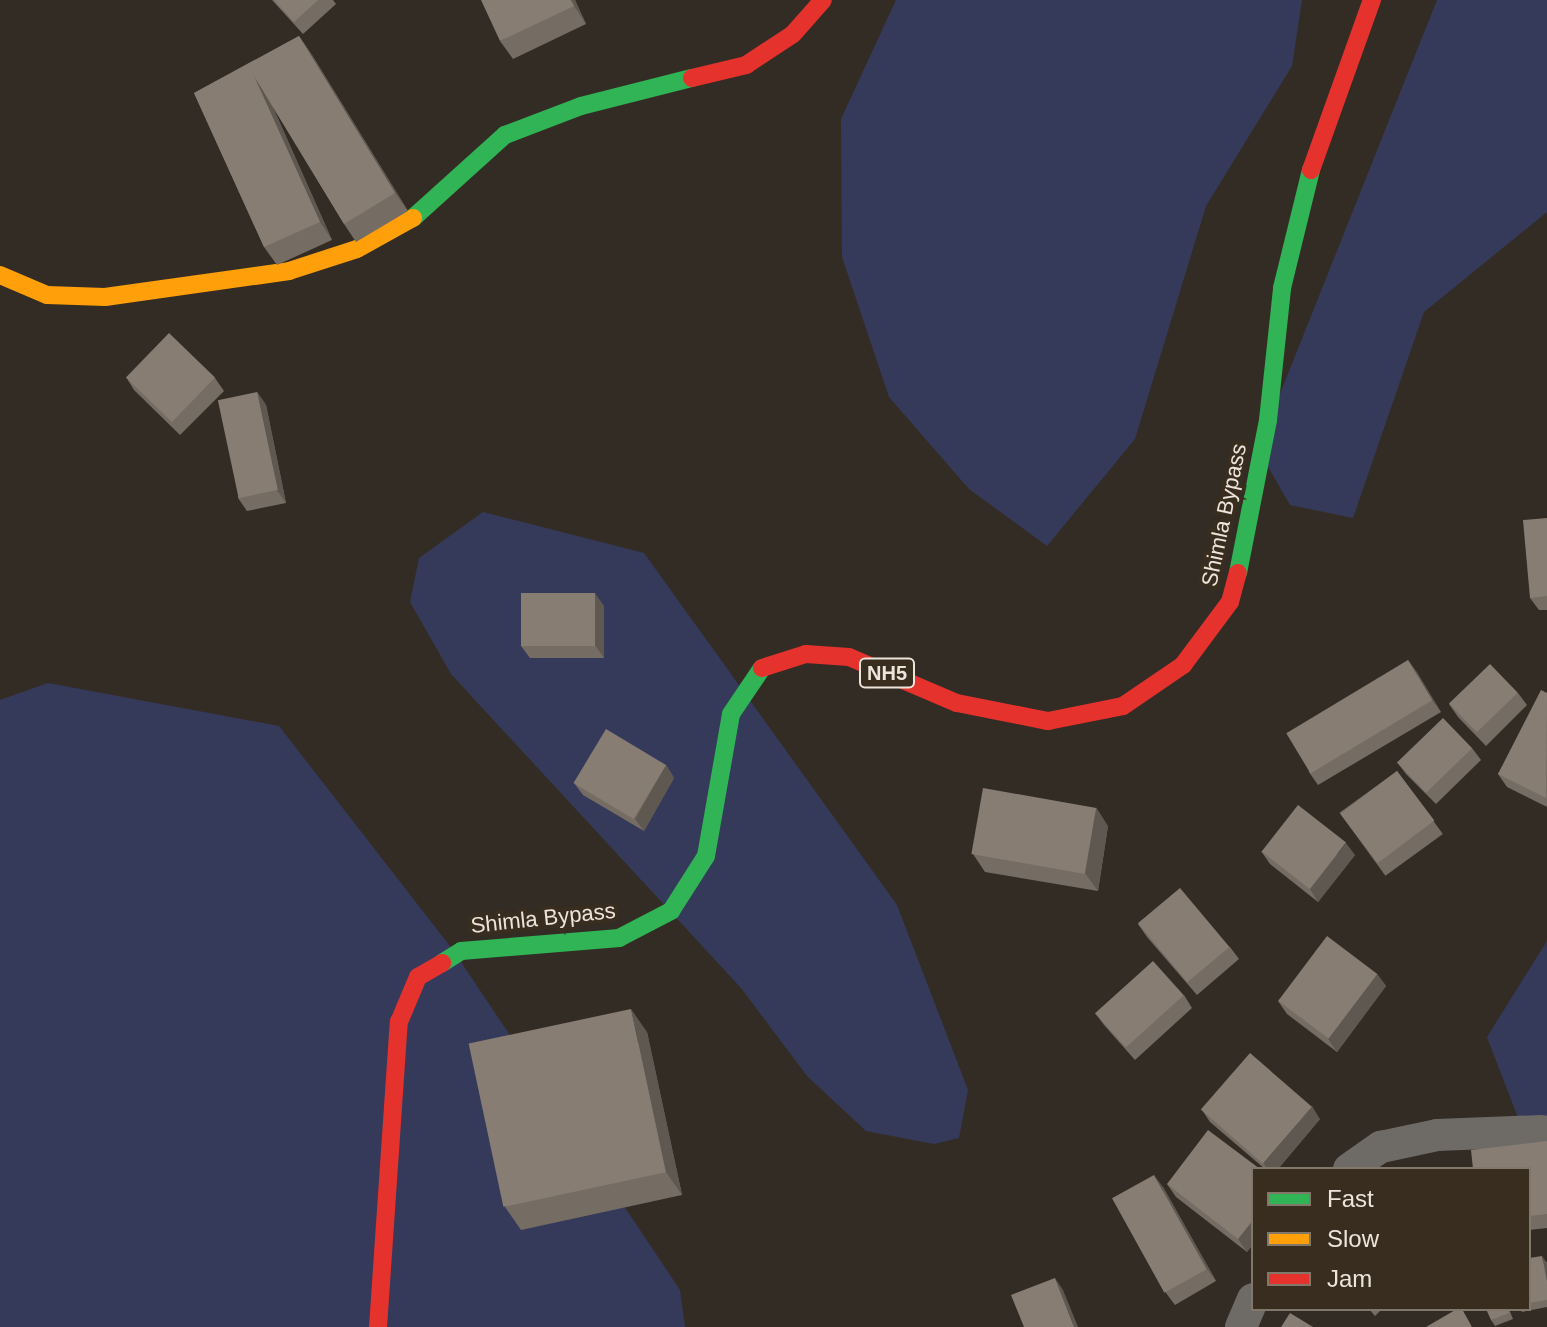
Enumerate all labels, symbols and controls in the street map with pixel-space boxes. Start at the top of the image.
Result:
street label: Shimla Bypass [1196,441,1252,589]
road number: NH5 [857,657,917,689]
street label: Shimla Bypass [469,897,617,939]
legend [1251,1167,1531,1311]
text: Fast [1327,1185,1374,1212]
text: Slow [1327,1225,1379,1252]
text: Jam [1327,1265,1372,1292]

